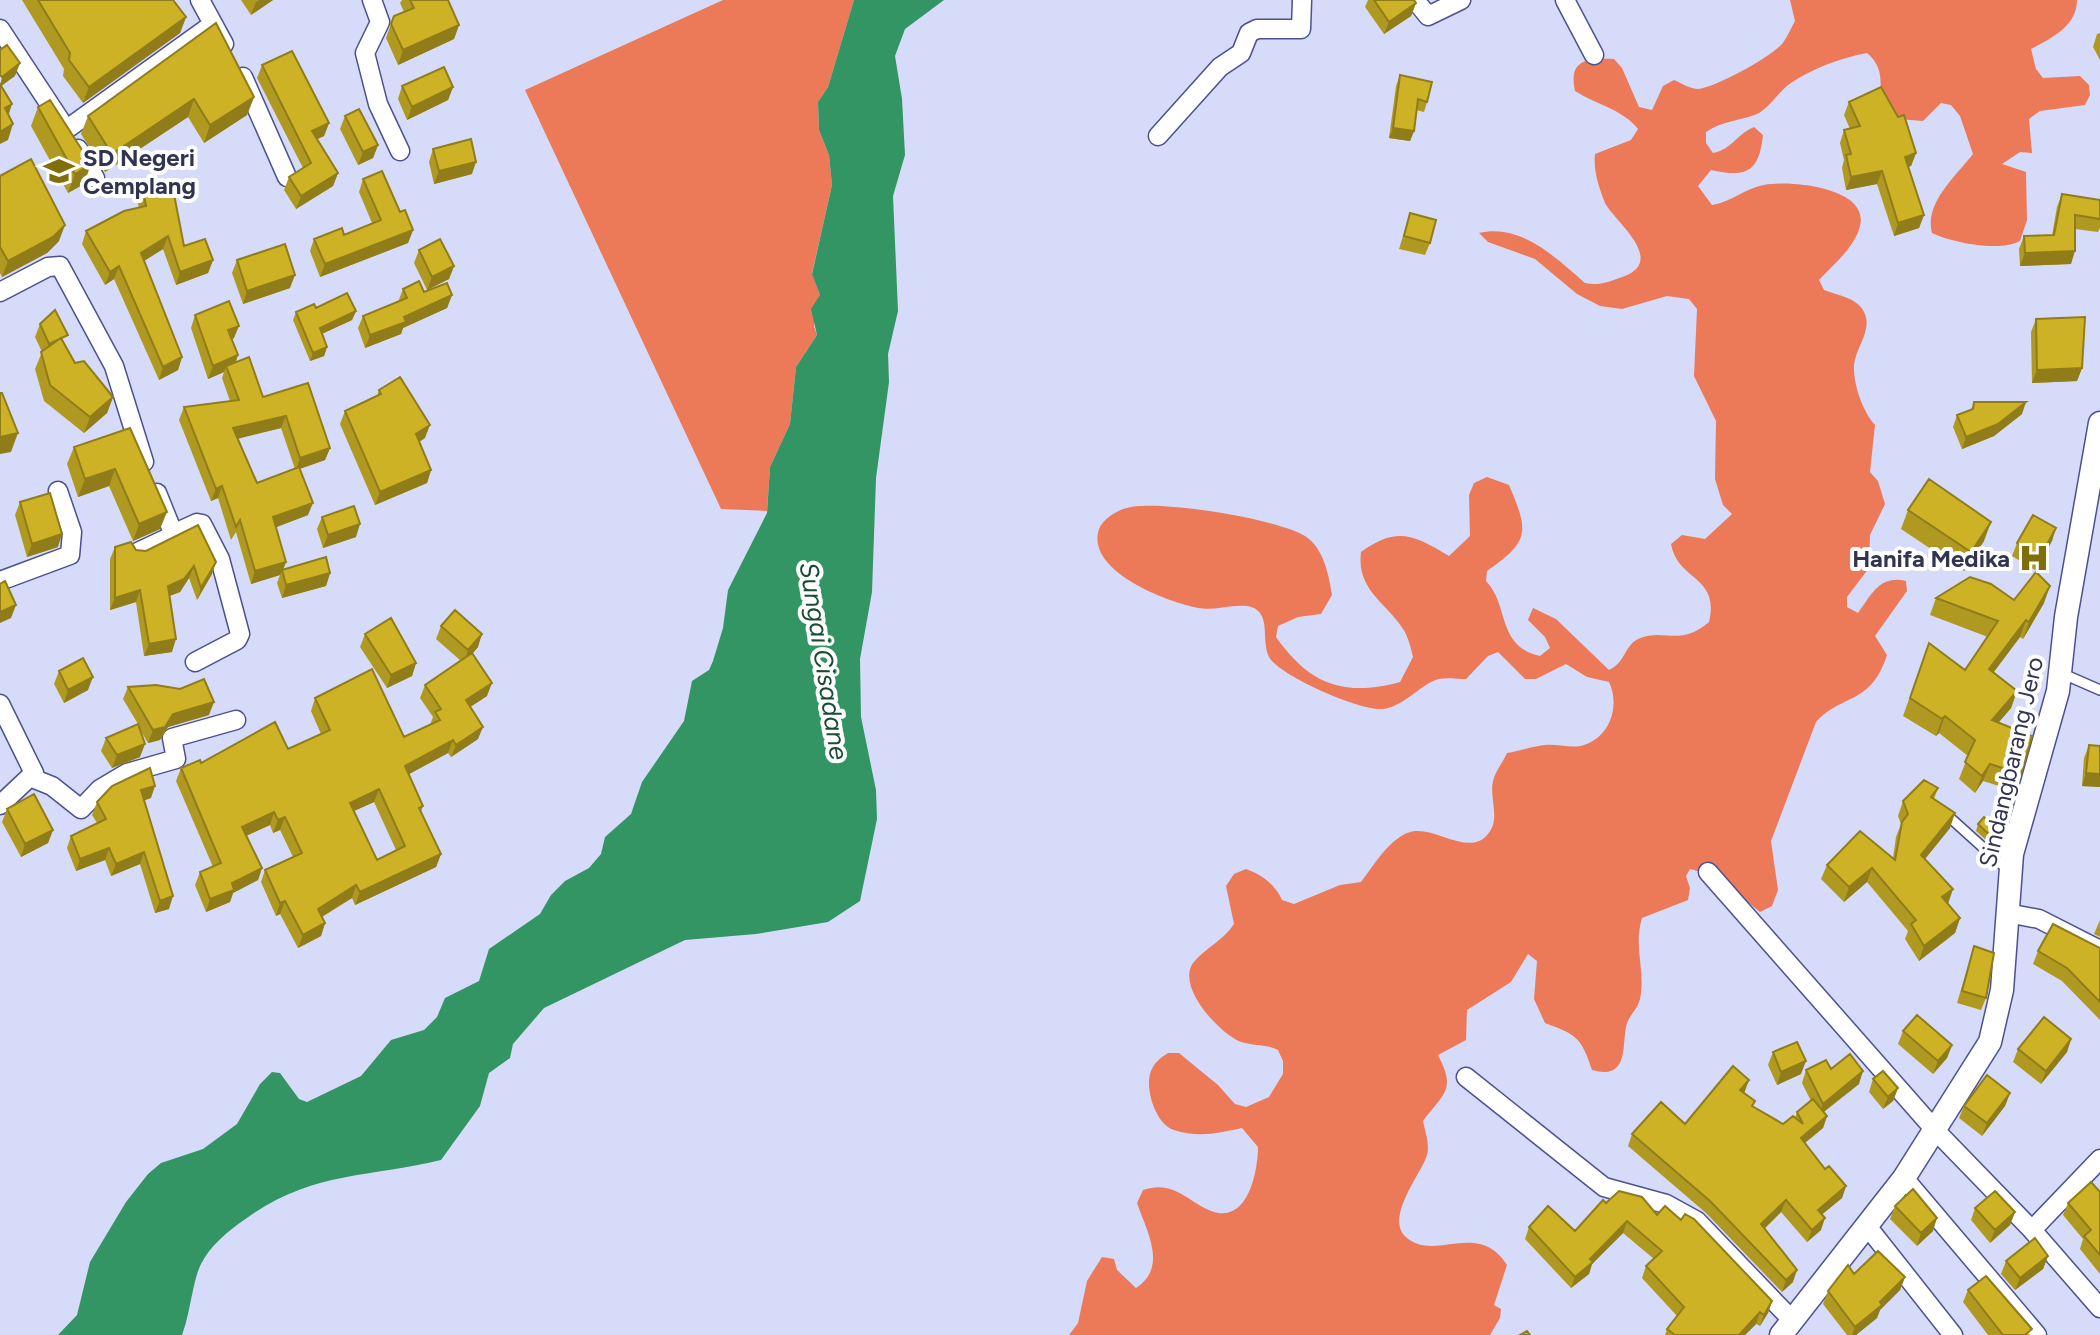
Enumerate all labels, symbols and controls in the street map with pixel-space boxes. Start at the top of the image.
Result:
place label: SD Negeri Cemplang [83,143,196,200]
school or university icon: SD Negeri Cemplang [42,154,76,188]
hospital icon: Hanifa Medika [2017,541,2051,575]
place label: Hanifa Medika [1852,544,2010,573]
water label: Sungai Cisadane [793,560,855,762]
street label: Sindangbarang Jero [1973,654,2049,870]

